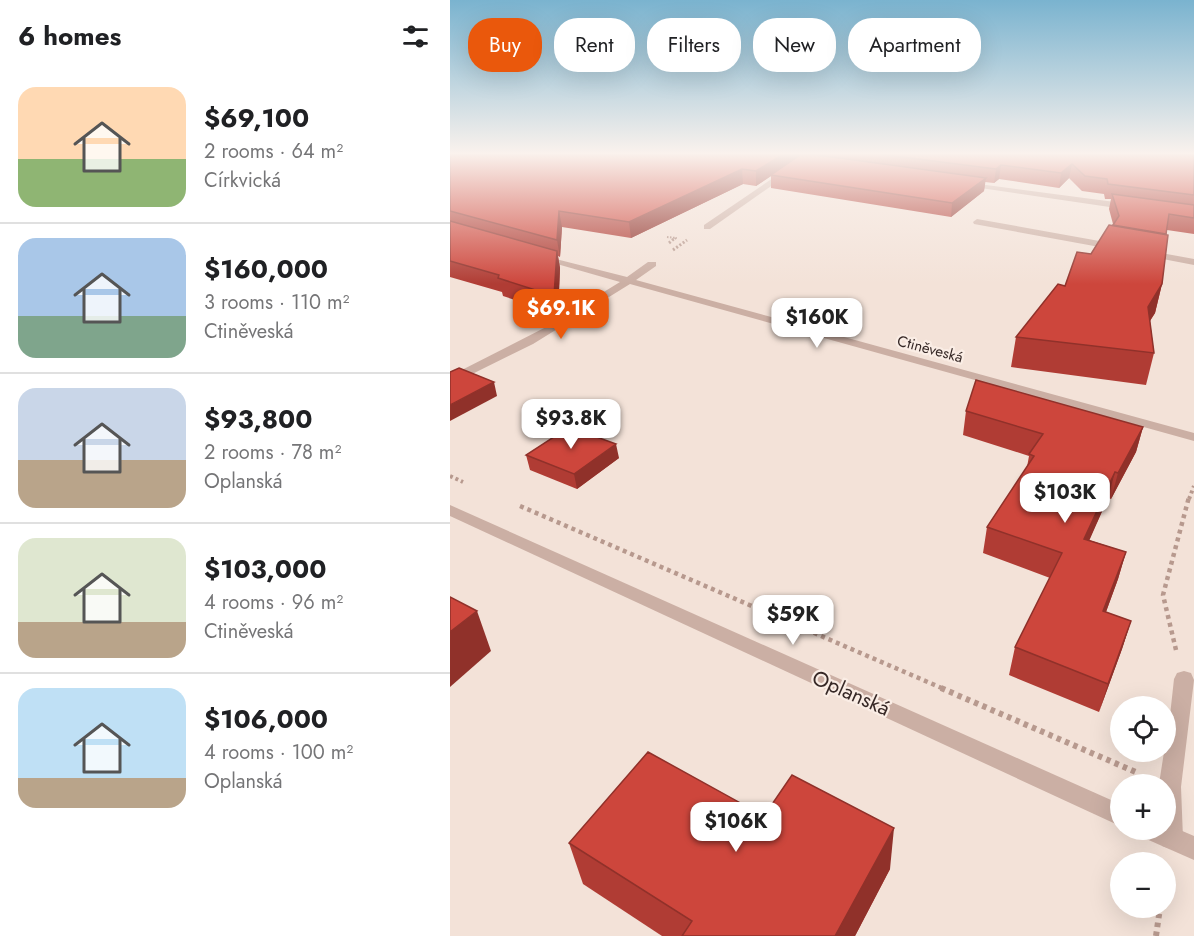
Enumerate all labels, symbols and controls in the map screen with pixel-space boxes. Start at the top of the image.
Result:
text: 6 homes [18,17,121,55]
chip: Buy [468,18,542,72]
chip: Rent [554,18,635,72]
chip: Filters [647,18,741,72]
chip: New [753,18,836,72]
chip: Apartment [848,18,981,72]
icon: filters [399,20,432,53]
text: $69,100 [204,99,309,137]
icon: home [66,111,138,183]
text: 2 rooms · 64 m² [204,137,343,166]
text: Církvická [204,166,281,195]
text: $160,000 [204,250,328,288]
icon: home [66,262,138,334]
text: 3 rooms · 110 m² [204,288,350,317]
pin: $69.1K [512,289,610,340]
text: $69.1K [527,294,595,323]
pin: $160K [775,298,859,349]
text: $160K [785,303,849,332]
text: Ctiněveská [204,317,294,346]
street label: Ctiněveská [895,330,965,368]
pin: $93.8K [522,399,620,450]
text: $93,800 [204,400,312,438]
text: $93.8K [536,404,606,433]
icon: home [66,412,138,484]
text: 2 rooms · 78 m² [204,438,341,467]
text: Oplanská [204,467,282,496]
pin: $103K [1023,473,1107,524]
text: $103K [1034,478,1096,507]
text: $103,000 [204,550,326,588]
icon: home [66,562,138,634]
text: 4 rooms · 96 m² [204,588,343,617]
pin: $59K [757,595,829,646]
text: $59K [767,600,819,629]
text: Ctiněveská [204,617,294,646]
street label: Oplanská [807,663,895,723]
map controls [1110,696,1176,918]
button: locate [1110,696,1176,762]
text: $106,000 [204,700,328,738]
icon: home [66,712,138,784]
text: 4 rooms · 100 m² [204,738,353,767]
text: Oplanská [204,767,282,796]
button: + [1110,774,1176,840]
pin: $106K [694,802,778,853]
text: $106K [704,807,768,836]
button: − [1110,852,1176,918]

